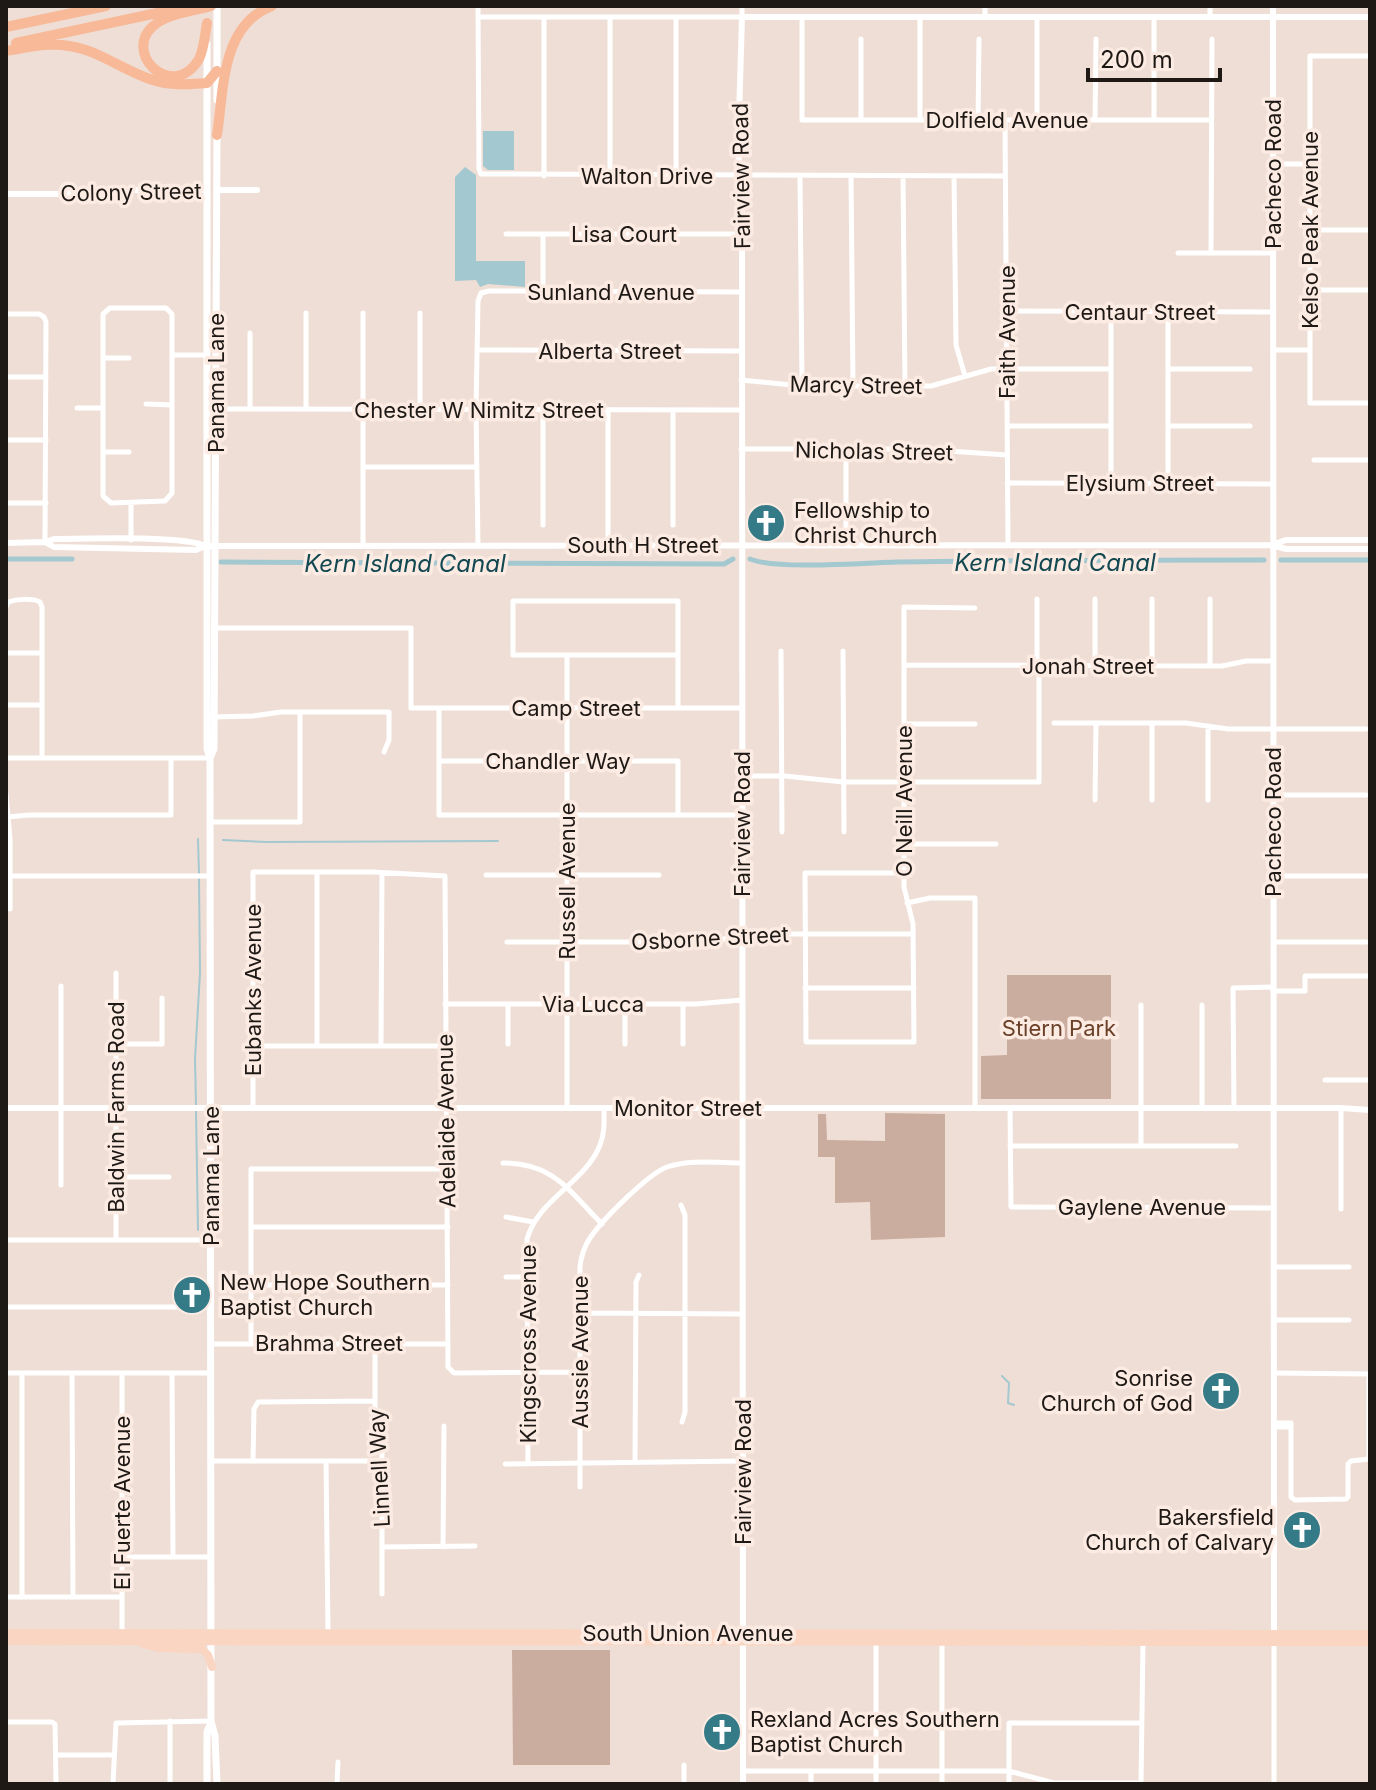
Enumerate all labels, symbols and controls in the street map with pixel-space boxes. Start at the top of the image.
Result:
scale bar [1088,32,1220,82]
text: 200 m [1100,45,1173,74]
street label: Pacheco Road [1260,99,1286,249]
street label: Fairview Road [727,103,755,249]
street label: Dolfield Avenue [926,107,1088,133]
street label: Kelso Peak Avenue [1297,131,1323,329]
street label: Walton Drive [581,163,713,189]
street label: Colony Street [60,178,202,206]
street label: Lisa Court [571,221,677,247]
street label: Faith Avenue [994,265,1020,399]
street label: Sunland Avenue [527,279,695,305]
street label: Centaur Street [1064,299,1216,325]
street label: Panama Lane [203,313,229,453]
street label: Alberta Street [538,338,682,364]
street label: Marcy Street [789,371,923,399]
street label: Chester W Nimitz Street [354,397,604,423]
street label: Nicholas Street [795,437,953,465]
street label: Elysium Street [1066,470,1214,496]
place label: Fellowship to Christ Church [794,497,938,548]
church icon: Fellowship to Christ Church [745,502,787,544]
street label: South H Street [567,532,719,558]
water label: Kern Island Canal [954,548,1156,577]
water label: Kern Island Canal [304,549,506,578]
street label: Jonah Street [1022,653,1154,679]
street label: Camp Street [511,695,641,721]
street label: O Neill Avenue [891,725,917,877]
street label: Pacheco Road [1260,747,1286,897]
street label: Chandler Way [485,748,631,774]
street label: Fairview Road [729,751,755,897]
street label: Russell Avenue [554,802,580,960]
street label: Eubanks Avenue [240,904,266,1076]
street label: Osborne Street [631,921,789,955]
street label: Via Lucca [542,991,644,1017]
street label: Baldwin Farms Road [103,1001,129,1213]
park label: Stiern Park [1002,1015,1116,1041]
street label: Adelaide Avenue [431,1034,461,1208]
street label: Monitor Street [614,1095,762,1121]
street label: Panama Lane [198,1106,224,1246]
street label: Gaylene Avenue [1058,1194,1226,1220]
street label: Kingscross Avenue [515,1245,541,1443]
place label: New Hope Southern Baptist Church [220,1269,430,1320]
church icon: New Hope Southern Baptist Church [171,1274,213,1316]
street label: Aussie Avenue [567,1275,593,1429]
street label: Brahma Street [255,1330,403,1356]
place label: Sonrise Church of God [1041,1365,1193,1416]
church icon: Sonrise Church of God [1200,1370,1242,1412]
street label: Fairview Road [730,1399,756,1545]
street label: Linnell Way [363,1408,395,1528]
street label: El Fuerte Avenue [109,1416,135,1590]
place label: Bakersfield Church of Calvary [1085,1504,1274,1555]
church icon: Bakersfield Church of Calvary [1281,1509,1323,1551]
street label: South Union Avenue [582,1620,794,1646]
place label: Rexland Acres Southern Baptist Church [750,1706,1000,1757]
church icon: Rexland Acres Southern Baptist Church [701,1711,743,1753]

